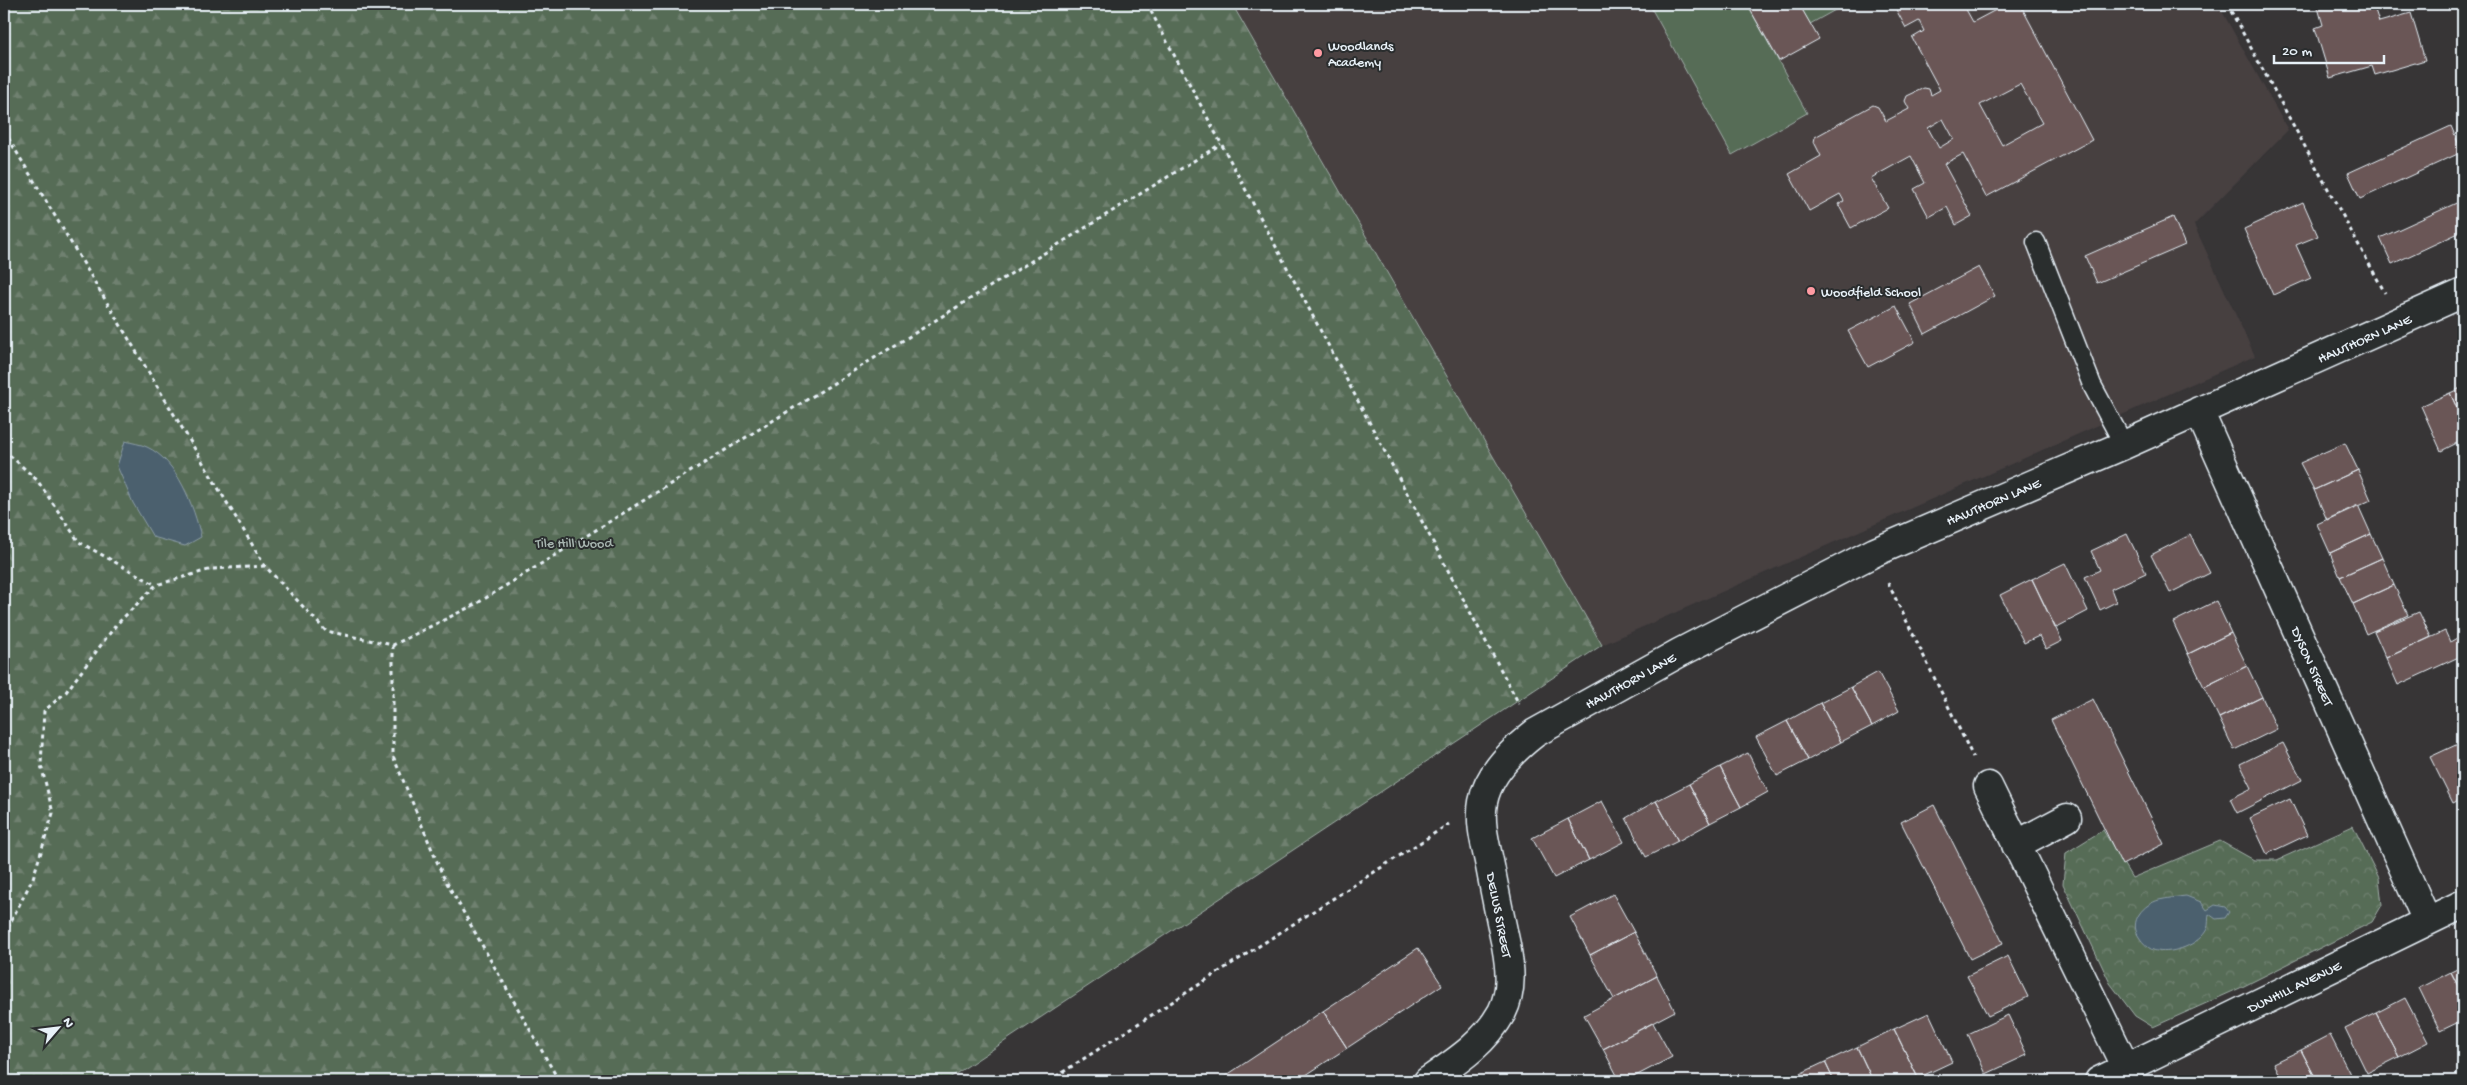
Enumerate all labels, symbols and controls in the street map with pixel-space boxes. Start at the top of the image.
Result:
scale bar [2274,32,2384,64]
place label: Woodlands Academy [1328,39,1394,72]
text: 20 m [2282,43,2312,61]
marker: Woodlands Academy [1312,47,1324,59]
marker: Woodfield School [1805,285,1817,297]
place label: Woodfield School [1821,285,1921,302]
street label: HAWTHORN LANE [2315,311,2416,369]
street label: HAWTHORN LANE [1944,475,2045,531]
park label: Tile Hill Wood [534,536,614,553]
street label: DYSON STREET [2285,624,2336,710]
street label: HAWTHORN LANE [1583,650,1681,714]
street label: DELIUS STREET [1481,871,1514,960]
street label: DUNHILL AVENUE [2245,958,2346,1019]
north arrow [32,1002,82,1052]
text: N [58,1015,77,1031]

